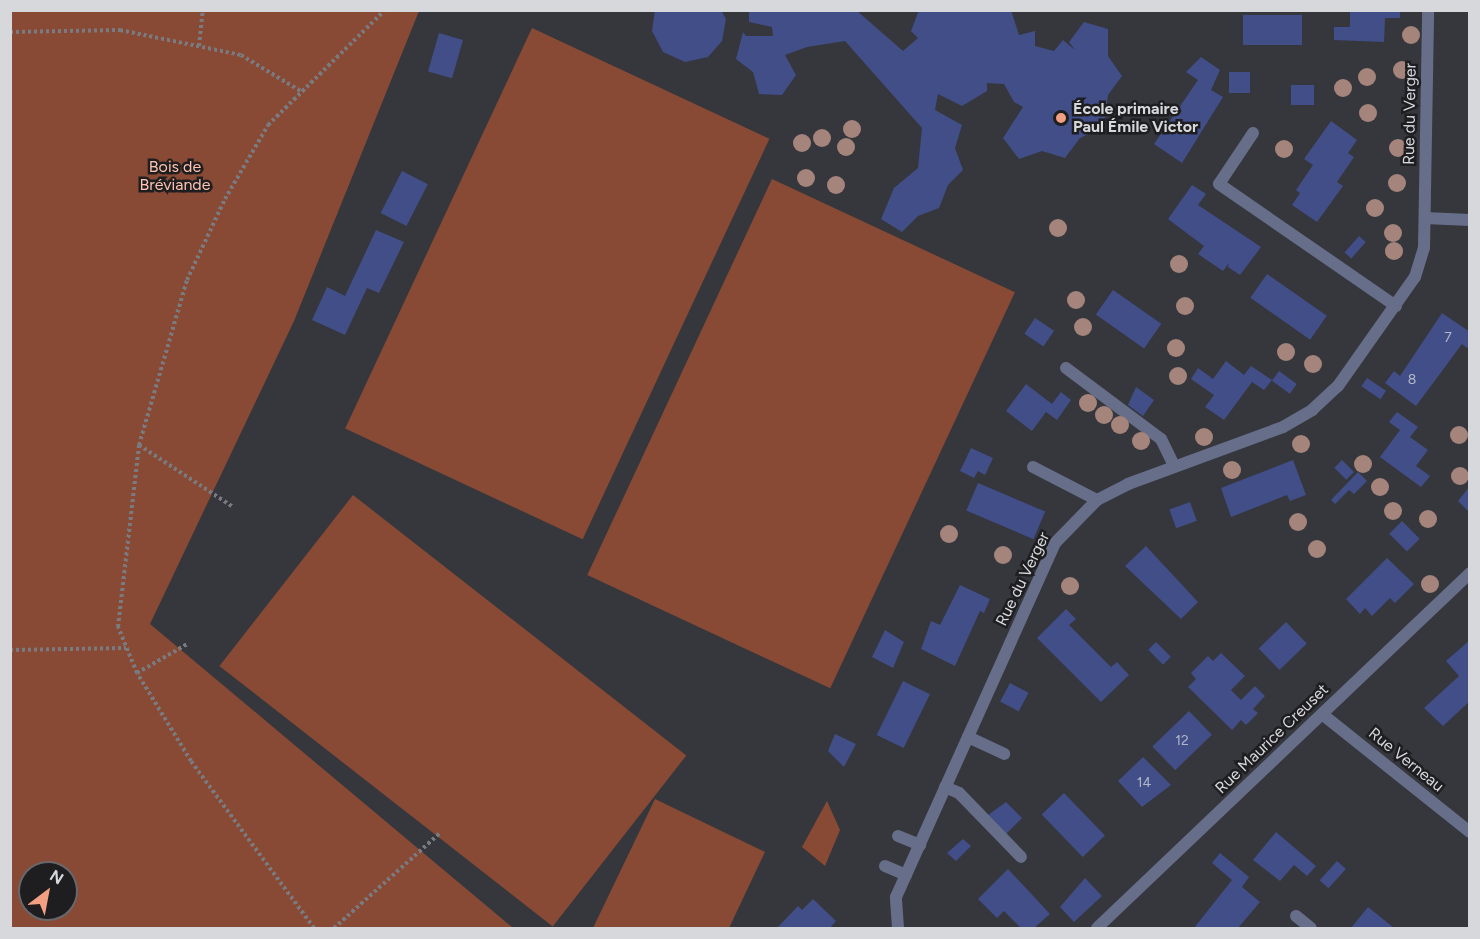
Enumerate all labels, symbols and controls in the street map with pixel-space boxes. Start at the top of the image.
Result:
street label: Rue du Verger [1400,63,1420,165]
place label: École primaire Paul Émile Victor [1073,99,1198,137]
marker: École primaire Paul Émile Victor [1054,111,1068,125]
park label: Bois de Bréviande [140,157,210,195]
house number: 7 [1444,330,1452,346]
house number: 8 [1408,372,1416,388]
street label: Rue du Verger [992,529,1054,629]
street label: Rue Maurice Creuset [1212,680,1332,798]
street label: Rue Verneau [1365,724,1447,796]
house number: 12 [1175,733,1189,749]
house number: 14 [1137,775,1151,791]
north arrow [18,861,78,921]
text: N [46,866,67,888]

